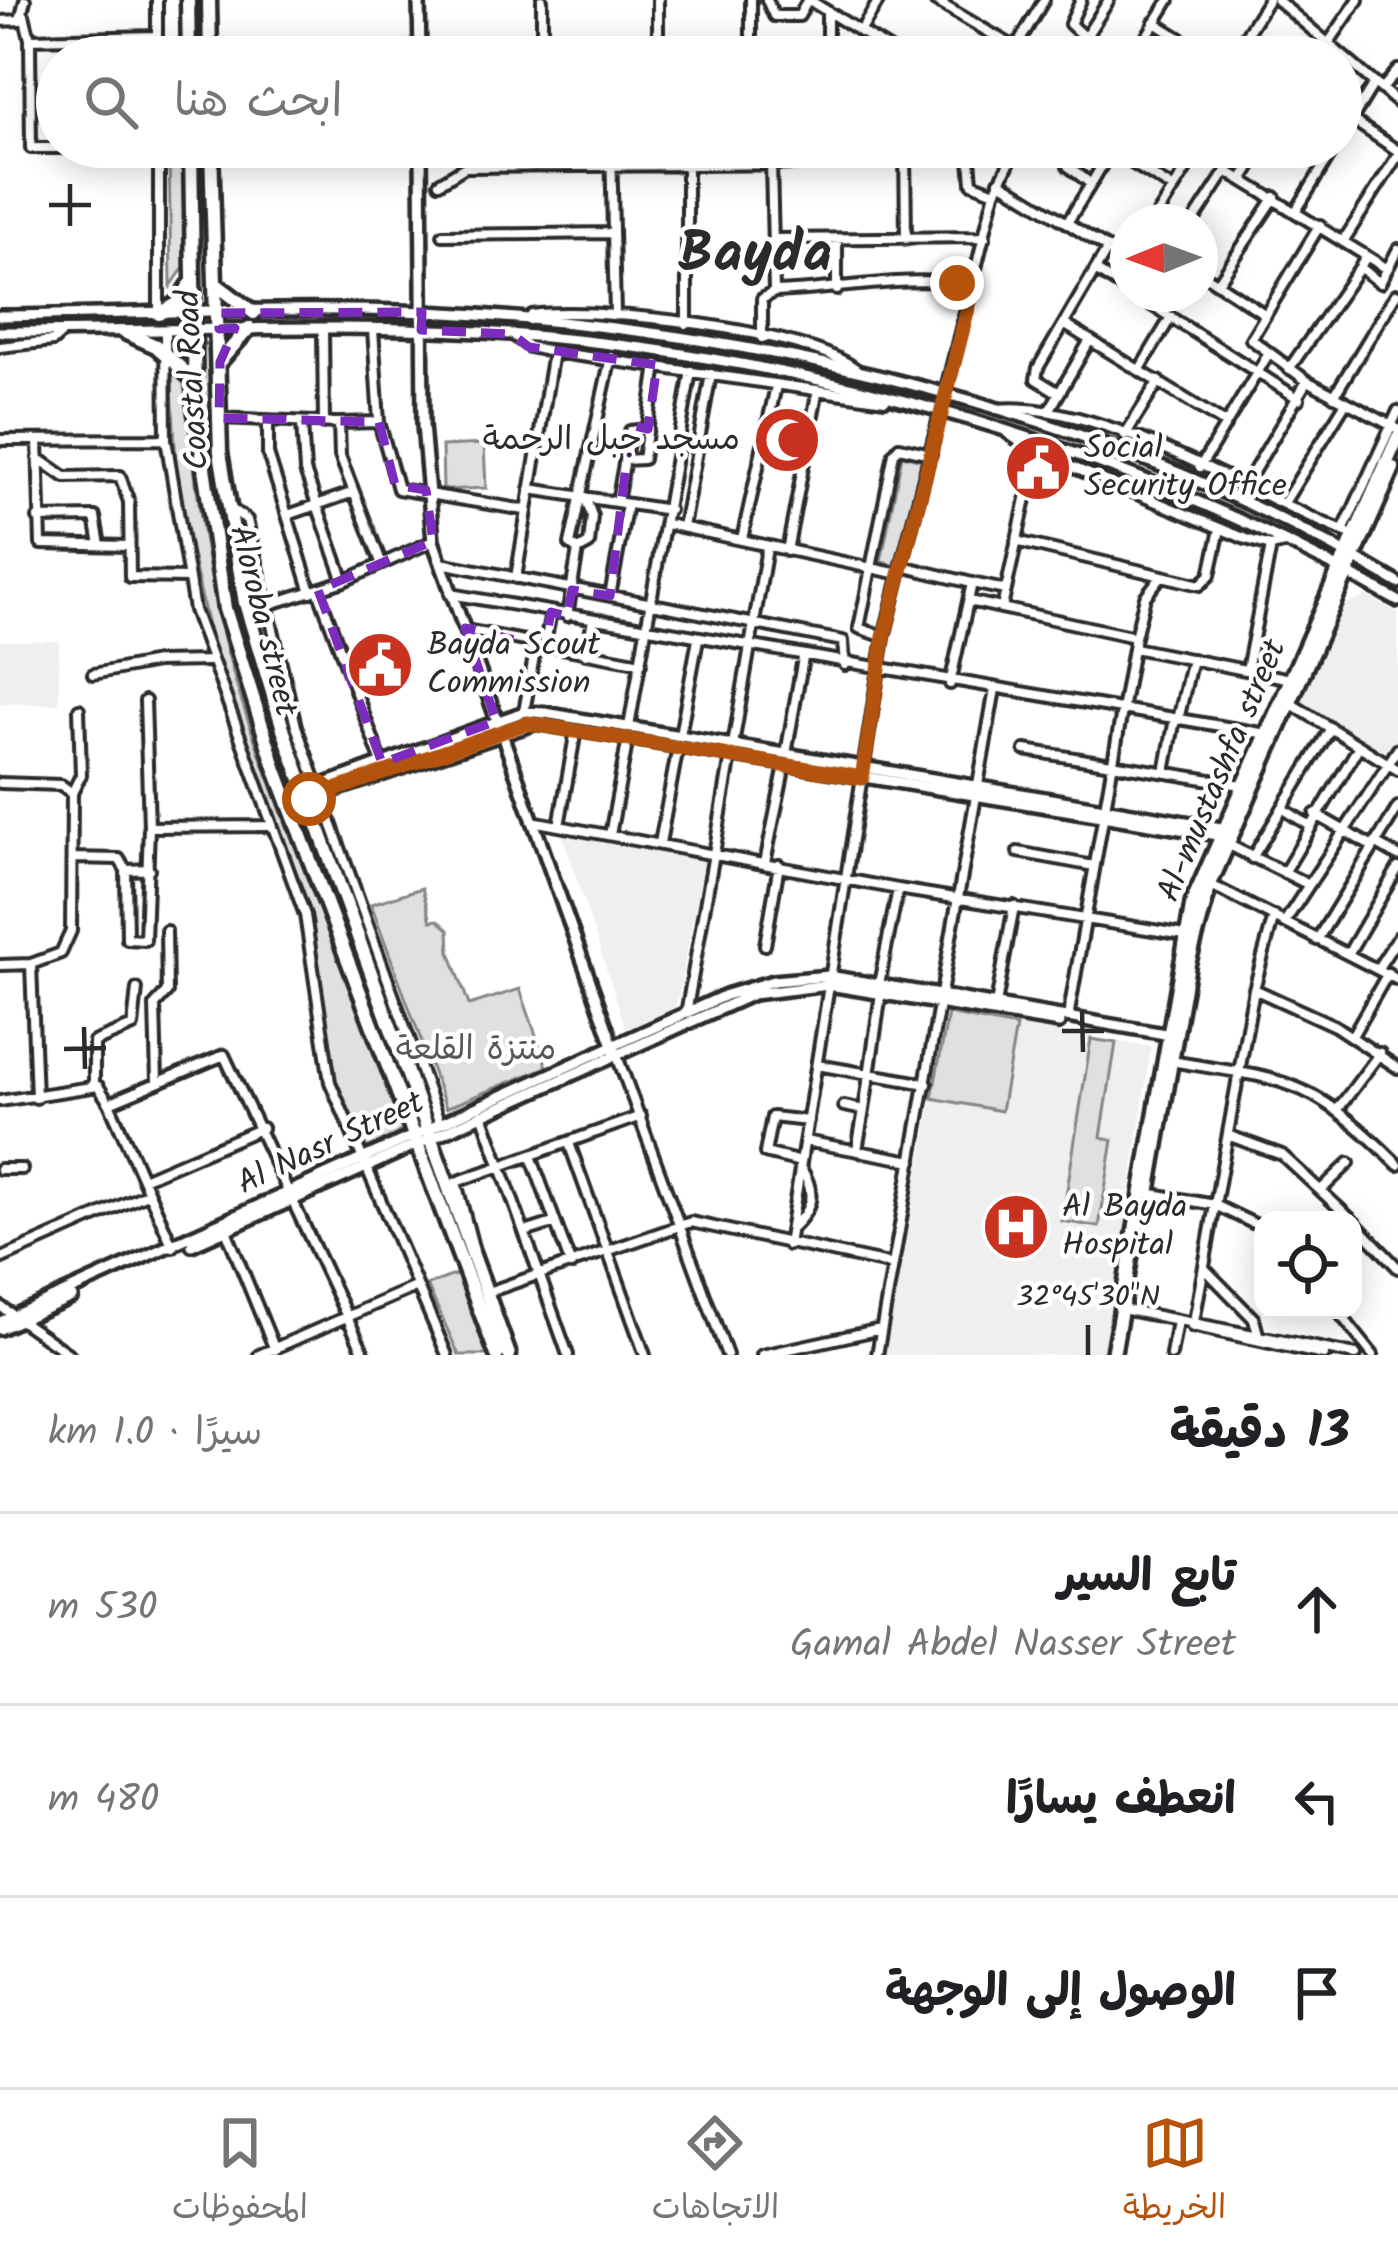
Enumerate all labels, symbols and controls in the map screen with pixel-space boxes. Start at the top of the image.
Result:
search box [36,36,1362,168]
text: ابحث هنا [174,67,342,139]
icon: search [78,69,144,135]
north arrow [1110,204,1218,312]
district label: Bayda [678,210,832,301]
route end [930,256,984,310]
street label: Coastal Road [163,287,225,471]
mosque icon: مسجد جبل الرحمة [752,405,822,475]
place label: مسجد جبل الرحمة [483,414,740,467]
place label: Social Security Office [1084,423,1287,514]
public building icon: Social Security Office [1003,433,1073,503]
street label: Aloroba street [213,520,312,723]
place label: Bayda Scout Commission [427,620,601,711]
public building icon: Bayda Scout Commission [345,630,415,700]
street label: Al-mustashfa street [1144,630,1303,911]
route start [282,772,336,826]
park label: منتزة القلعة [396,1024,556,1077]
street label: Al Nasr Street [229,1077,434,1211]
place label: Al Bayda Hospital [1062,1182,1187,1273]
hospital icon: Al Bayda Hospital [981,1192,1051,1262]
map controls [1254,1211,1362,1319]
button: locate [1254,1211,1362,1319]
text: 32°45'30"N [1016,1274,1160,1322]
text: 13 دقيقة [1169,1393,1350,1474]
text: سيرًا · 1.0 km [48,1403,262,1465]
text: تابع السير [1058,1542,1236,1614]
icon: ahead [1284,1576,1350,1642]
text: 530 m [48,1578,157,1640]
text: Gamal Abdel Nasser Street [790,1615,1236,1677]
text: انعطف يسارًا [1006,1765,1236,1837]
icon: left [1284,1768,1350,1834]
text: 480 m [48,1770,159,1832]
text: الوصول إلى الوجهة [885,1957,1236,2029]
icon: arrive [1284,1960,1350,2026]
tab: المحفوظات [172,2110,308,2236]
tab: الاتجاهات [652,2110,779,2236]
tab: الخريطة [1123,2110,1226,2236]

